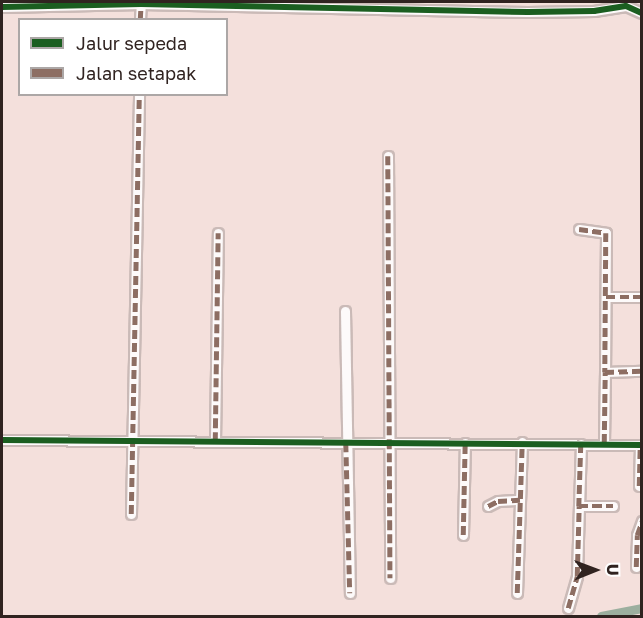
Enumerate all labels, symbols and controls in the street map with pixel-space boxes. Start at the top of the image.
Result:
legend [18,18,228,96]
text: Jalur sepeda [76,32,187,54]
text: Jalan setapak [76,62,196,84]
north arrow [565,540,625,600]
text: U [603,564,623,576]

